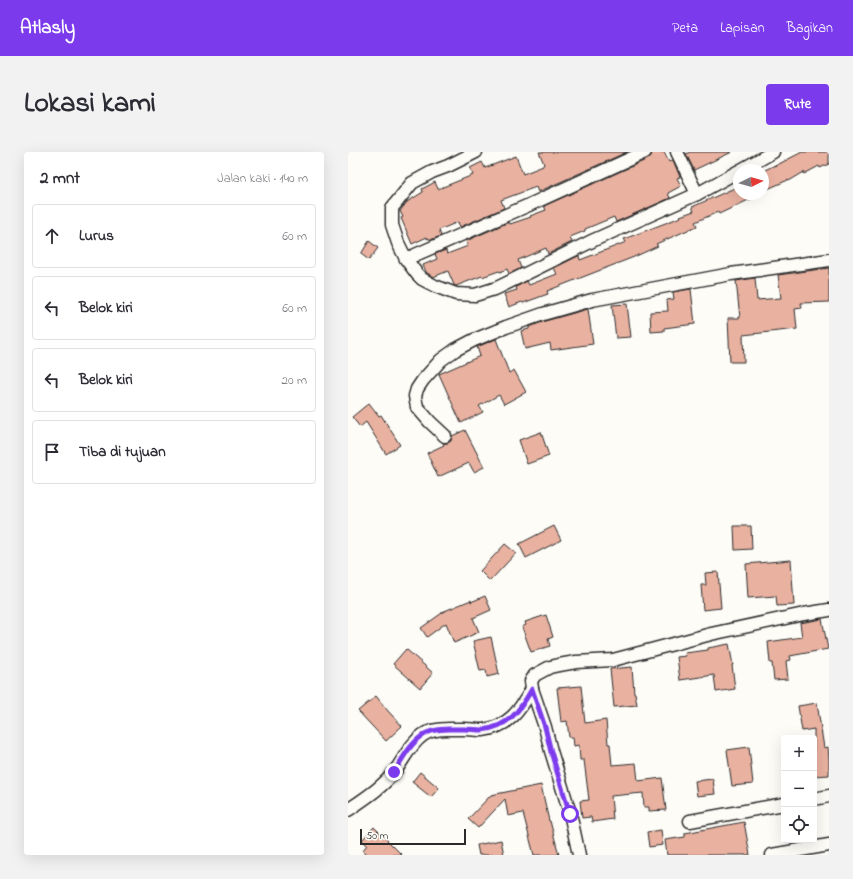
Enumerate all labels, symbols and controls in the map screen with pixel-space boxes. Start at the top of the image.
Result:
text: Atlasly [20,15,75,42]
text: Peta [672,18,698,39]
text: Lapisan [720,18,765,39]
text: Bagikan [787,18,833,39]
text: Lokasi kami [24,84,156,125]
button: Rute [766,84,829,125]
north arrow [733,164,769,200]
text: 2 mnt [40,166,80,191]
text: Jalan kaki · 140 m [217,169,308,188]
icon: ahead [41,225,63,247]
text: Lurus [79,225,114,247]
text: 60 m [282,227,307,246]
icon: left [41,297,63,319]
text: Belok kiri [79,297,133,319]
text: 60 m [282,299,307,318]
icon: left [41,369,63,391]
text: Belok kiri [79,369,133,391]
text: 20 m [282,371,307,390]
icon: arrive [41,441,63,463]
text: Tiba di tujuan [79,441,166,463]
map controls [781,735,817,843]
button: + [781,735,817,771]
route end [385,763,403,781]
button: − [781,771,817,807]
route start [561,805,579,823]
button: locate [781,807,817,843]
scale bar [360,827,466,846]
text: 50 m [366,828,388,844]

